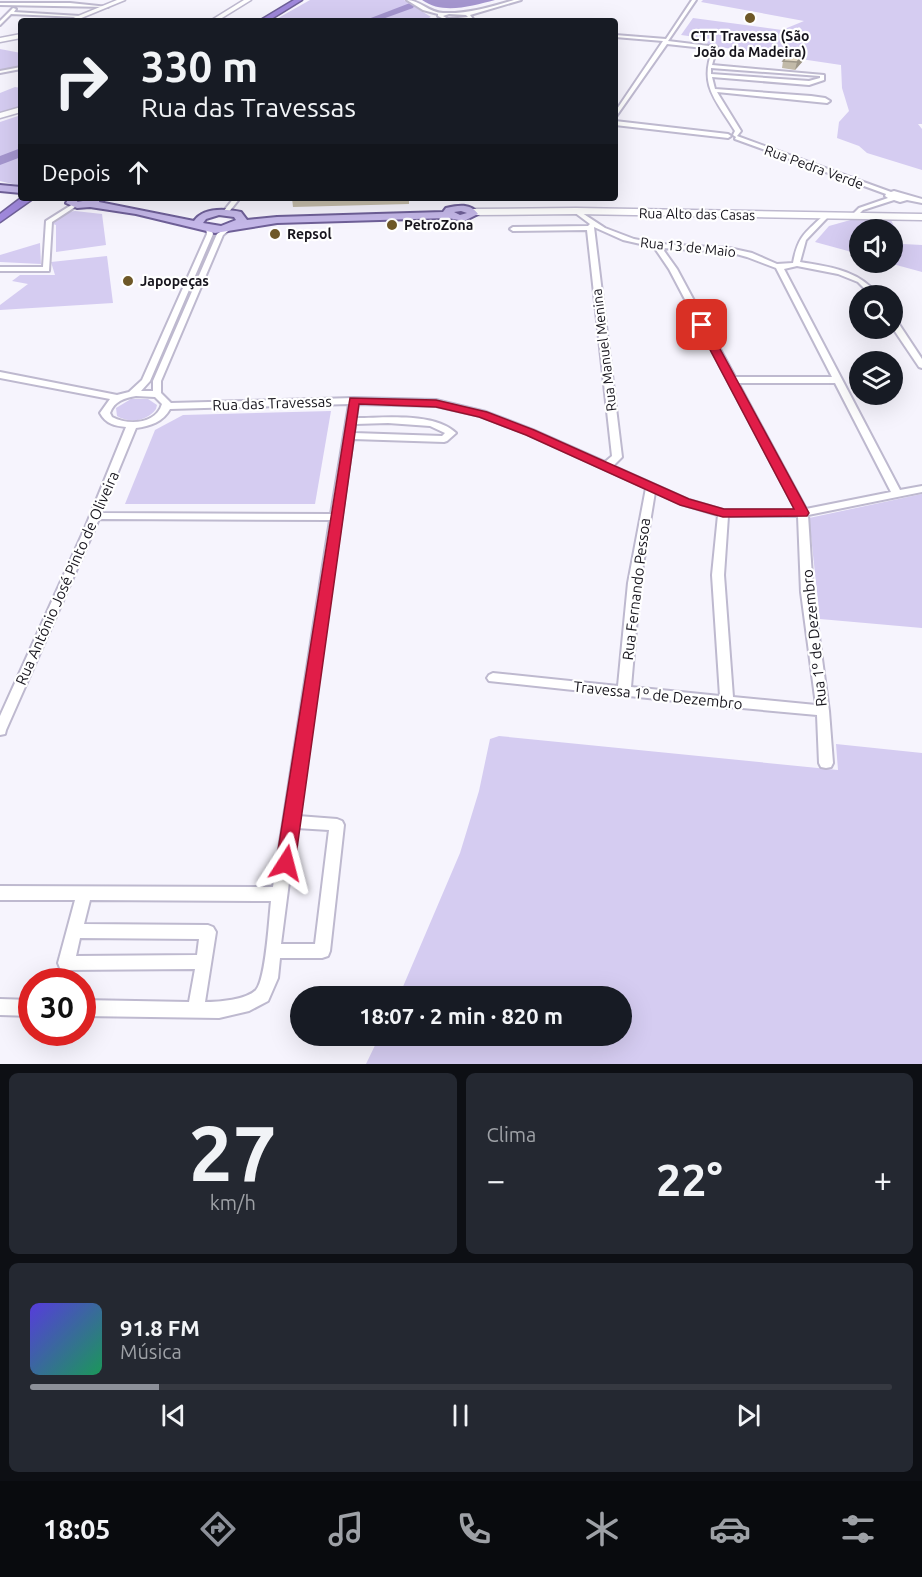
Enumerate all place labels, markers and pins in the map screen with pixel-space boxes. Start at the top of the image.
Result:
marker: CTT Travessa (São João da Madeira) [743,11,757,25]
place label: CTT Travessa (São João da Madeira) [691,28,809,60]
place label: PetroZona [404,217,473,233]
marker: PetroZona [385,218,399,232]
place label: Repsol [287,226,332,242]
marker: Repsol [268,227,282,241]
place label: Japopeças [140,273,209,290]
marker: Japopeças [121,274,135,288]
pin [676,299,727,350]

